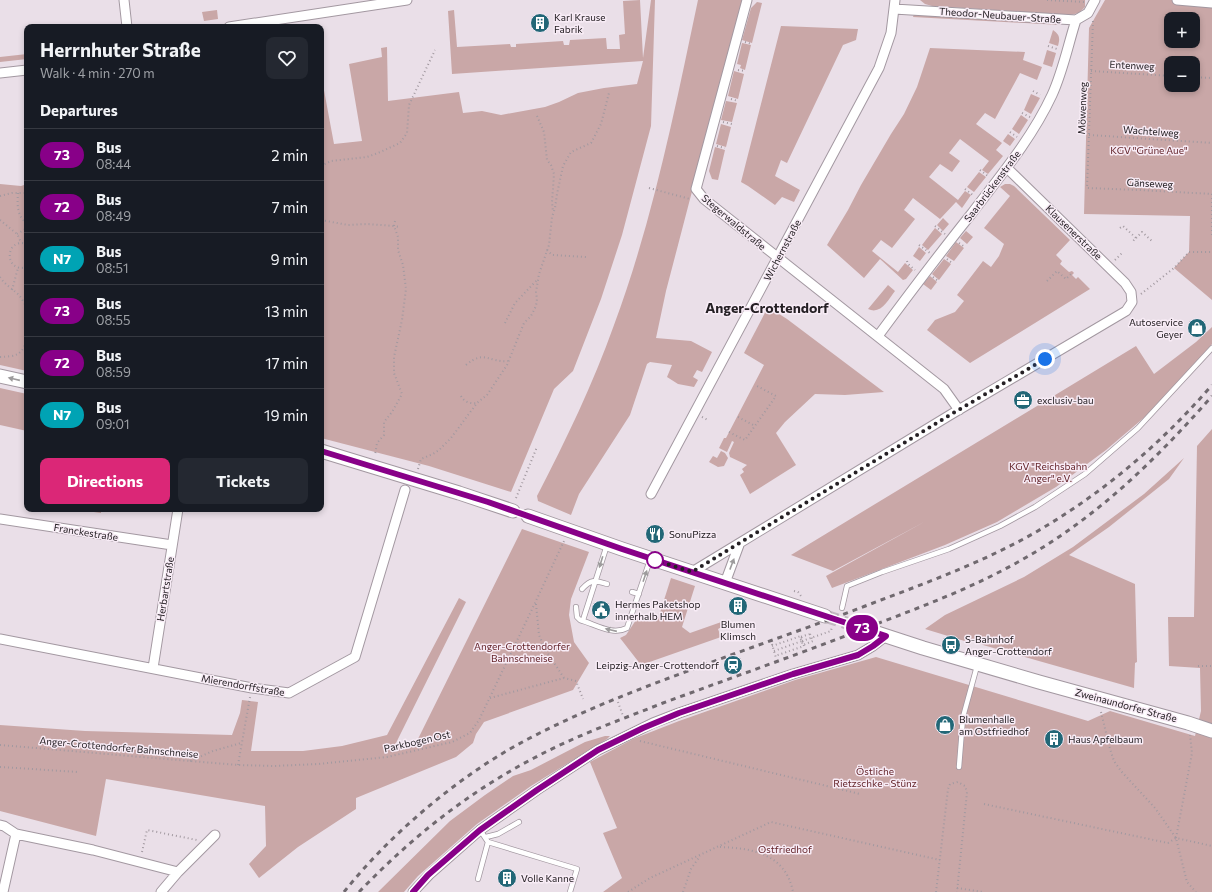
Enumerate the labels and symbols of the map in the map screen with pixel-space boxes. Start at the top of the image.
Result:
street label: Theodor-Neubauer-Straße [939,5,1061,25]
place label: Karl Krause Fabrik [554,11,606,35]
building icon: Karl Krause Fabrik [529,12,551,34]
street label: Entenweg [1109,58,1155,72]
street label: Möwenweg [1075,81,1089,134]
street label: Wachtelweg [1123,123,1180,139]
park label: KGV "Grüne Aue" [1110,144,1188,156]
street label: Saarbrückenstraße [961,148,1023,224]
street label: Gänseweg [1126,176,1174,190]
street label: Stegerwaldstraße [699,192,769,252]
street label: Klausenerstraße [1043,202,1105,262]
street label: Wichernstraße [761,217,803,283]
district label: Anger-Crottendorf [705,299,829,316]
place label: Autoservice Geyer [1129,316,1183,340]
shop icon: Autoservice Geyer [1186,317,1208,339]
your location [1035,349,1055,369]
one-way arrow [7,375,20,381]
office icon: exclusiv-bau [1012,389,1034,411]
place label: exclusiv-bau [1037,394,1094,406]
park label: KGV "Reichsbahn Anger" e.V. [1009,460,1087,484]
street label: Franckestraße [53,521,119,543]
restaurant icon: SonuPizza [644,523,666,545]
place label: SonuPizza [669,528,716,540]
unlabelled marker [646,551,664,569]
street label: Herbartstraße [154,556,176,622]
one-way arrow [598,556,604,568]
one-way arrow [729,558,735,570]
one-way arrow [642,570,648,582]
building icon: Blumen Klimsch [727,595,749,617]
place label: Hermes Paketshop innerhalb HEM [615,598,700,622]
public building icon: Hermes Paketshop innerhalb HEM [590,599,612,621]
line badge: 73 [844,615,880,641]
place label: Blumen Klimsch [720,618,756,642]
one-way arrow [604,626,617,632]
place label: S-Bahnhof Anger-Crottendorf [965,633,1052,657]
bus stop icon: S-Bahnhof Anger-Crottendorf [940,634,962,656]
park label: Anger-Crottendorfer Bahnschneise [474,640,570,664]
station icon: Leipzig-Anger-Crottendorf [722,654,744,676]
place label: Leipzig-Anger-Crottendorf [596,659,719,671]
street label: Mierendorffstraße [200,672,286,698]
street label: Zweinaundorfer Straße [1074,686,1178,724]
place label: Blumenhalle am Ostfriedhof [959,713,1029,737]
shop icon: Blumenhalle am Ostfriedhof [934,714,956,736]
street label: Parkbogen Ost [383,728,451,754]
building icon: Haus Apfelbaum [1043,728,1065,750]
place label: Haus Apfelbaum [1068,733,1143,745]
street label: Anger-Crottendorfer Bahnschneise [39,734,199,760]
park label: Östliche Rietzschke - Stünz [833,765,917,789]
park label: Ostfriedhof [758,843,812,855]
building icon: Volle Kanne [496,867,518,889]
place label: Volle Kanne [521,872,574,884]

